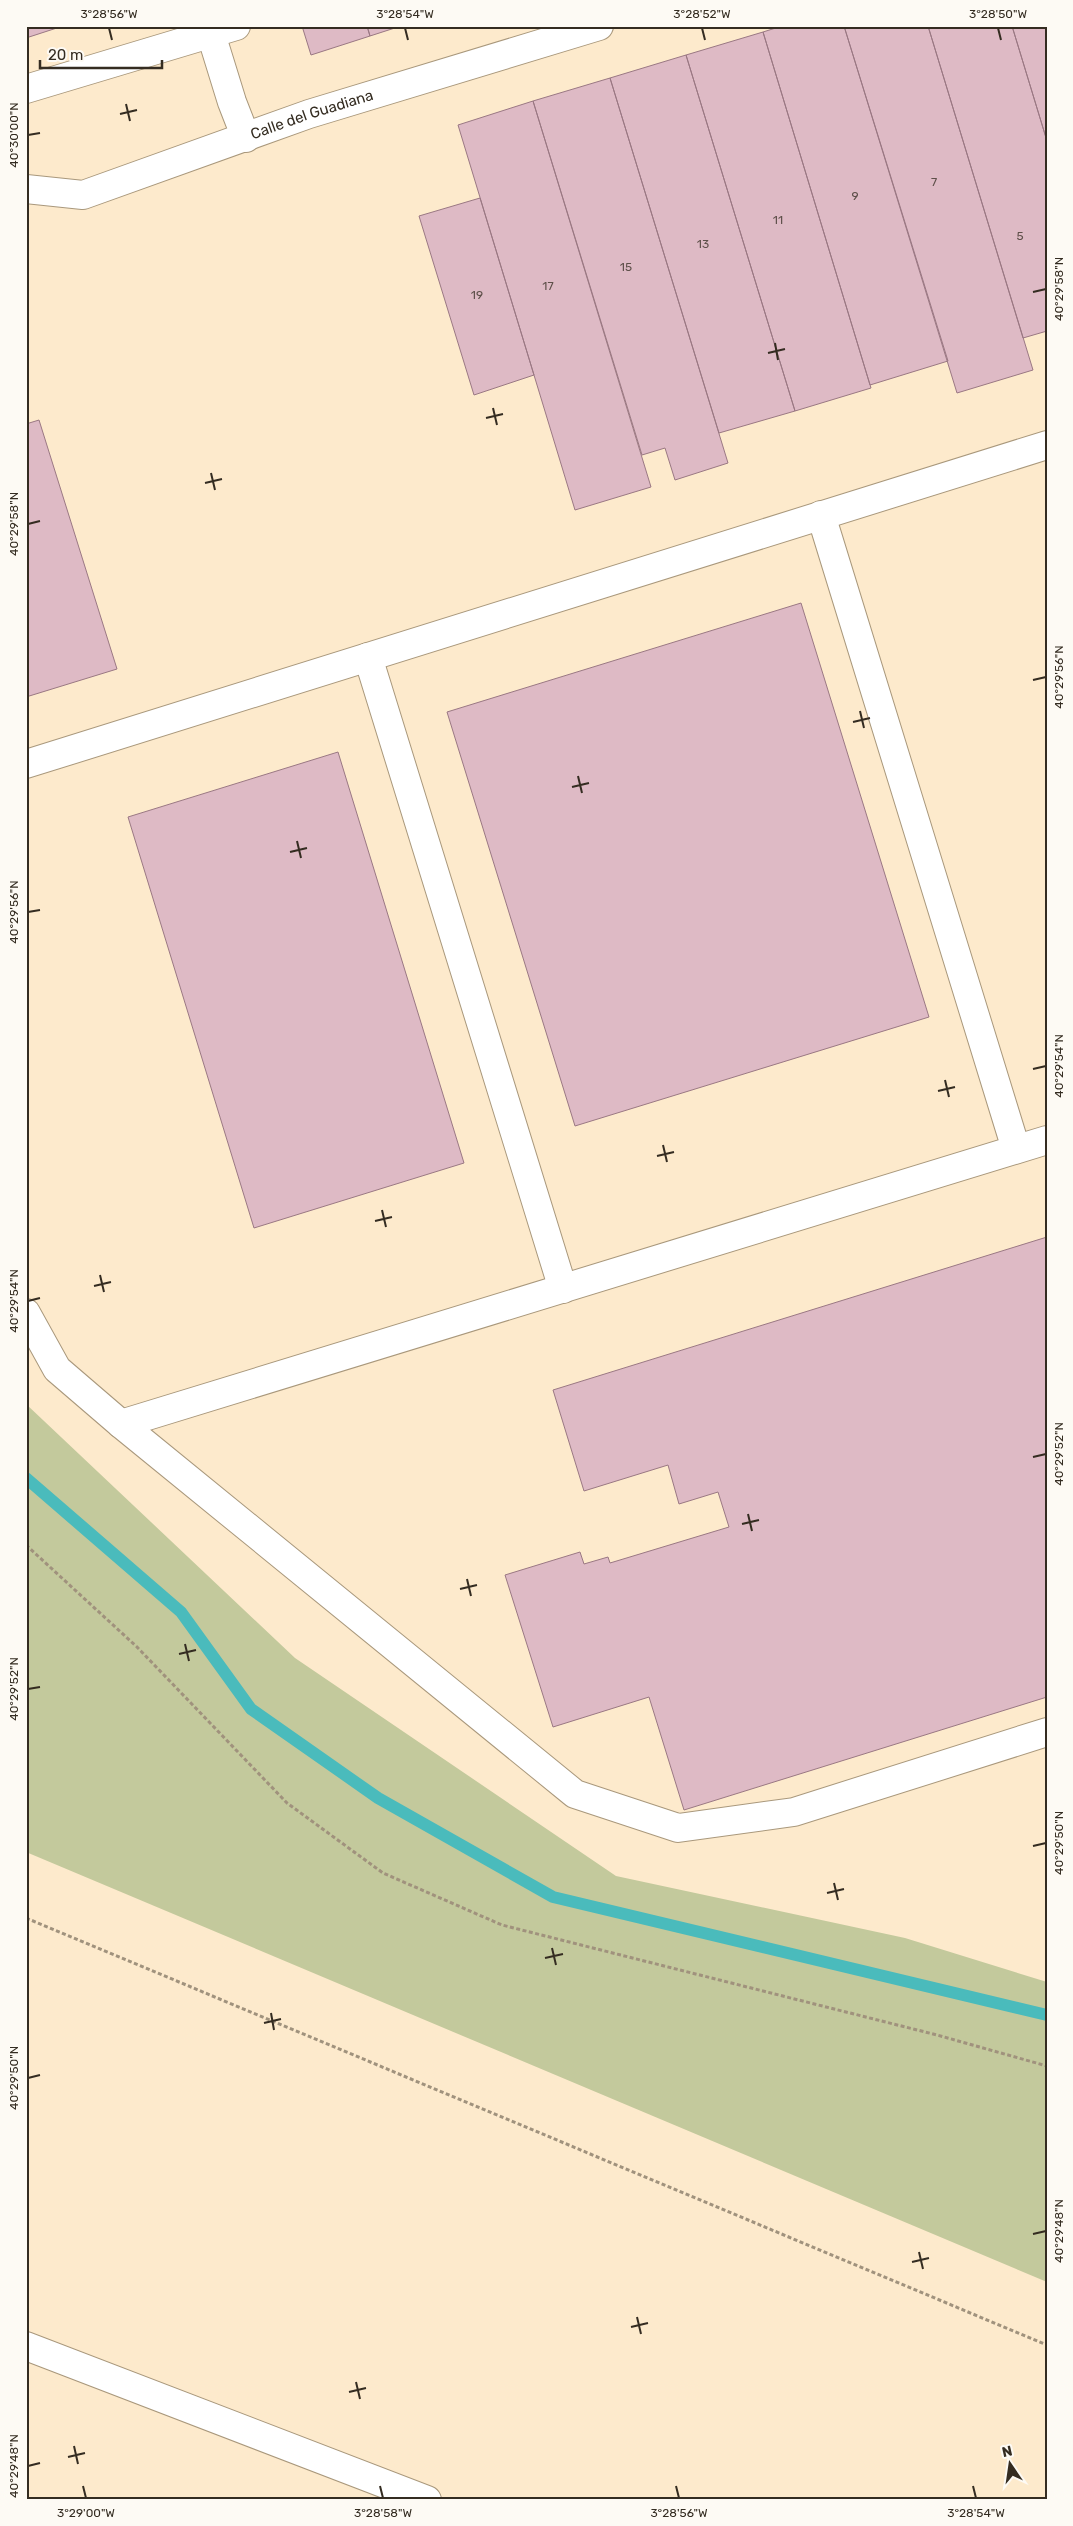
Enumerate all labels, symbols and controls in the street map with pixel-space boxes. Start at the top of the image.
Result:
text: 3°28'56"W [80,7,138,21]
text: 3°28'54"W [376,7,434,21]
text: 3°28'52"W [673,7,731,21]
text: 3°28'50"W [969,7,1027,21]
scale bar [40,38,162,70]
text: 20 m [48,46,83,64]
street label: Calle del Guadiana [248,86,375,143]
text: 40°30'00"N [7,102,21,168]
house number: 7 [931,175,937,189]
house number: 9 [851,189,859,203]
house number: 11 [773,213,783,227]
house number: 5 [1016,229,1024,243]
house number: 13 [697,237,709,251]
text: 40°29'58"N [1052,257,1066,321]
house number: 15 [620,260,632,274]
house number: 17 [542,279,554,293]
house number: 19 [471,288,483,302]
text: 40°29'58"N [7,492,21,556]
text: 40°29'56"N [1052,645,1066,709]
text: 40°29'56"N [7,880,21,944]
text: 40°29'54"N [1052,1034,1066,1098]
text: 40°29'54"N [7,1269,21,1333]
text: 40°29'52"N [1052,1422,1066,1486]
text: 40°29'52"N [7,1657,21,1721]
text: 40°29'50"N [1052,1811,1066,1875]
text: 40°29'50"N [7,2046,21,2110]
text: 40°29'48"N [1052,2199,1066,2263]
text: 40°29'48"N [7,2434,21,2498]
north arrow [986,2438,1036,2488]
text: N [1000,2442,1014,2461]
text: 3°29'00"W [57,2506,115,2520]
text: 3°28'58"W [354,2506,412,2520]
text: 3°28'56"W [650,2506,708,2520]
text: 3°28'54"W [947,2506,1005,2520]

